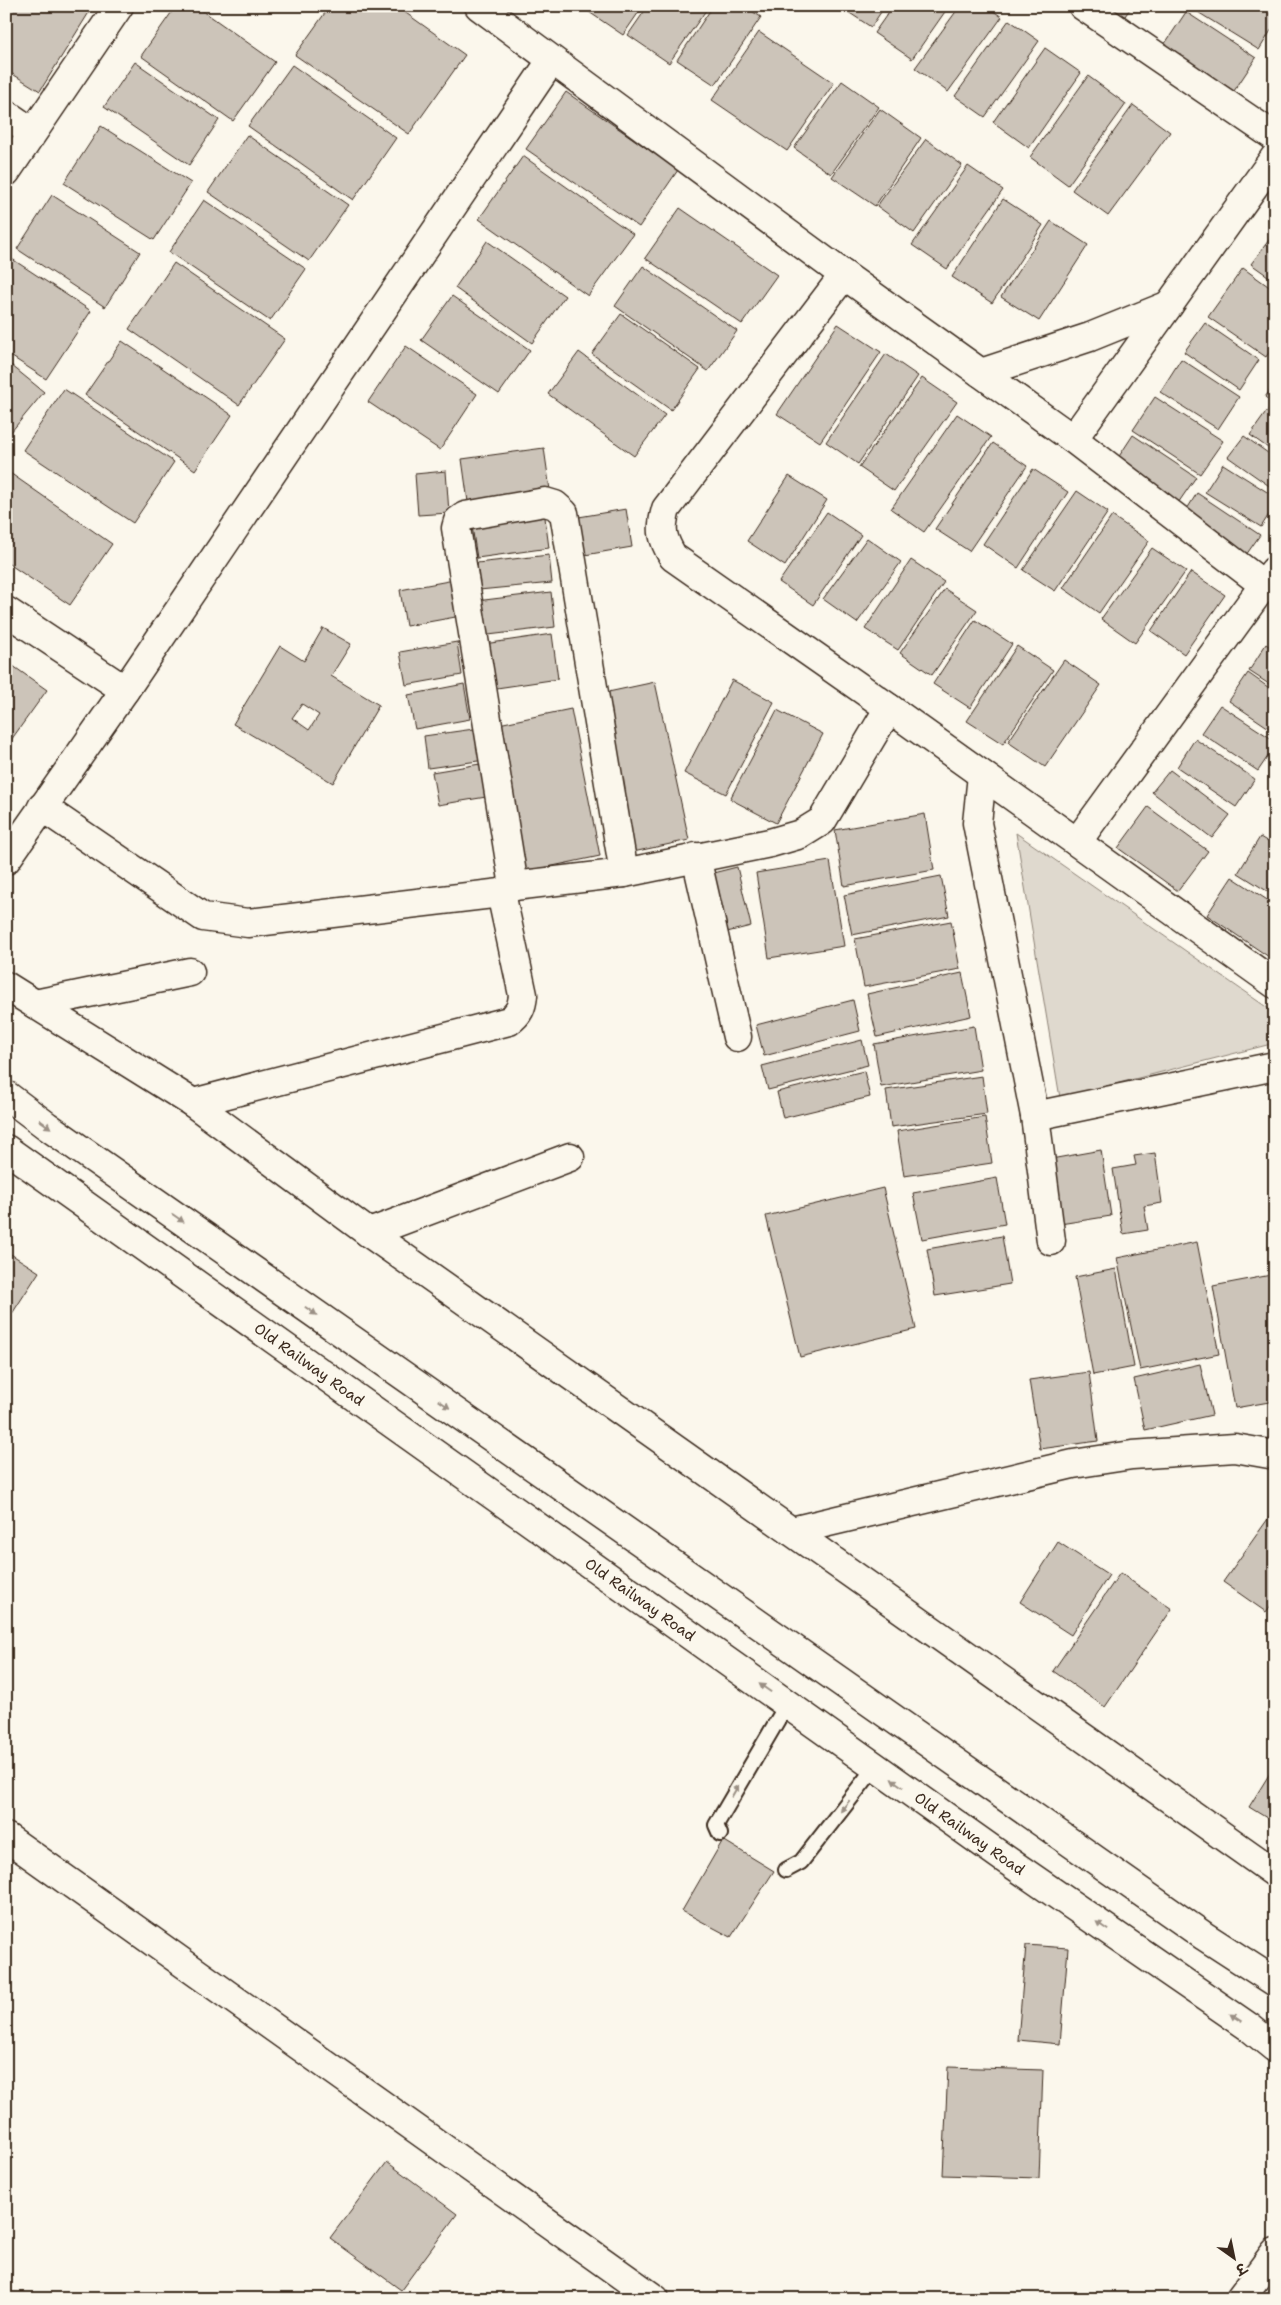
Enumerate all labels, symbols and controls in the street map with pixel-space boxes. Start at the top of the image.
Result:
one-way arrow [38,1119,51,1130]
one-way arrow [171,1213,185,1223]
one-way arrow [304,1306,318,1316]
street label: Old Railway Road [250,1318,369,1411]
one-way arrow [438,1399,451,1409]
street label: Old Railway Road [581,1554,700,1646]
one-way arrow [759,1683,772,1694]
one-way arrow [890,1778,904,1788]
one-way arrow [731,1785,740,1798]
street label: Old Railway Road [910,1788,1029,1880]
one-way arrow [840,1799,851,1812]
one-way arrow [1095,1921,1109,1931]
one-way arrow [1229,2013,1243,2023]
north arrow [1208,2232,1258,2282]
text: उ [1231,2258,1252,2280]

